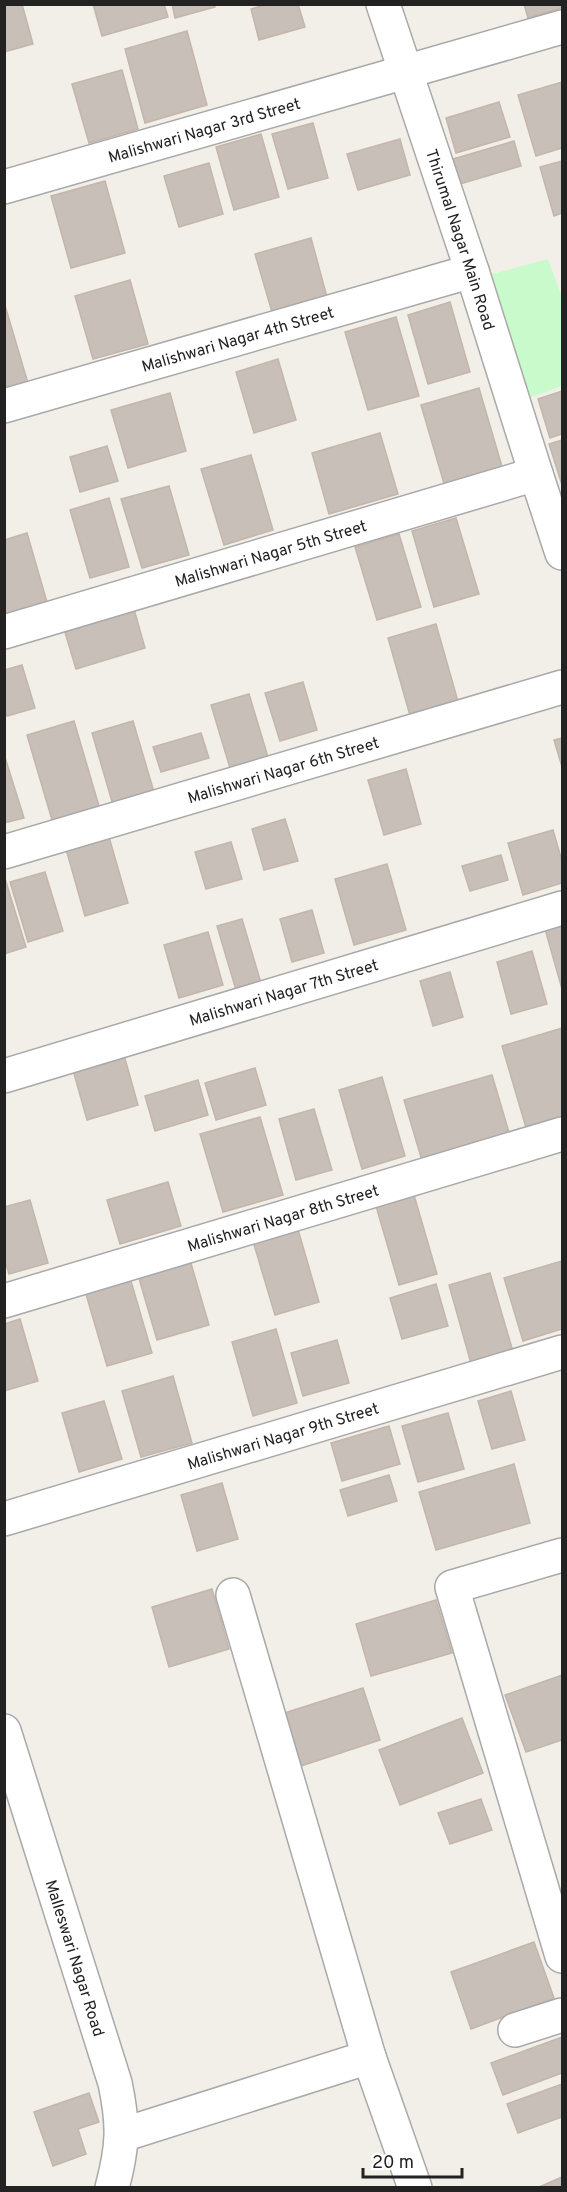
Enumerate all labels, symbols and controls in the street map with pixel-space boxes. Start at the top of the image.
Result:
street label: Malishwari Nagar 3rd Street [106,95,303,169]
street label: Thirumal Nagar Main Road [420,147,498,333]
street label: Malishwari Nagar 4th Street [140,303,337,378]
street label: Malishwari Nagar 5th Street [173,517,369,593]
street label: Malishwari Nagar 6th Street [185,734,382,809]
street label: Malishwari Nagar 7th Street [187,956,381,1032]
street label: Malishwari Nagar 8th Street [185,1181,381,1258]
street label: Malishwari Nagar 9th Street [185,1399,381,1476]
street label: Malleswari Nagar Road [40,1878,108,2039]
scale bar [363,2141,462,2179]
text: 20 m [372,2152,414,2175]

